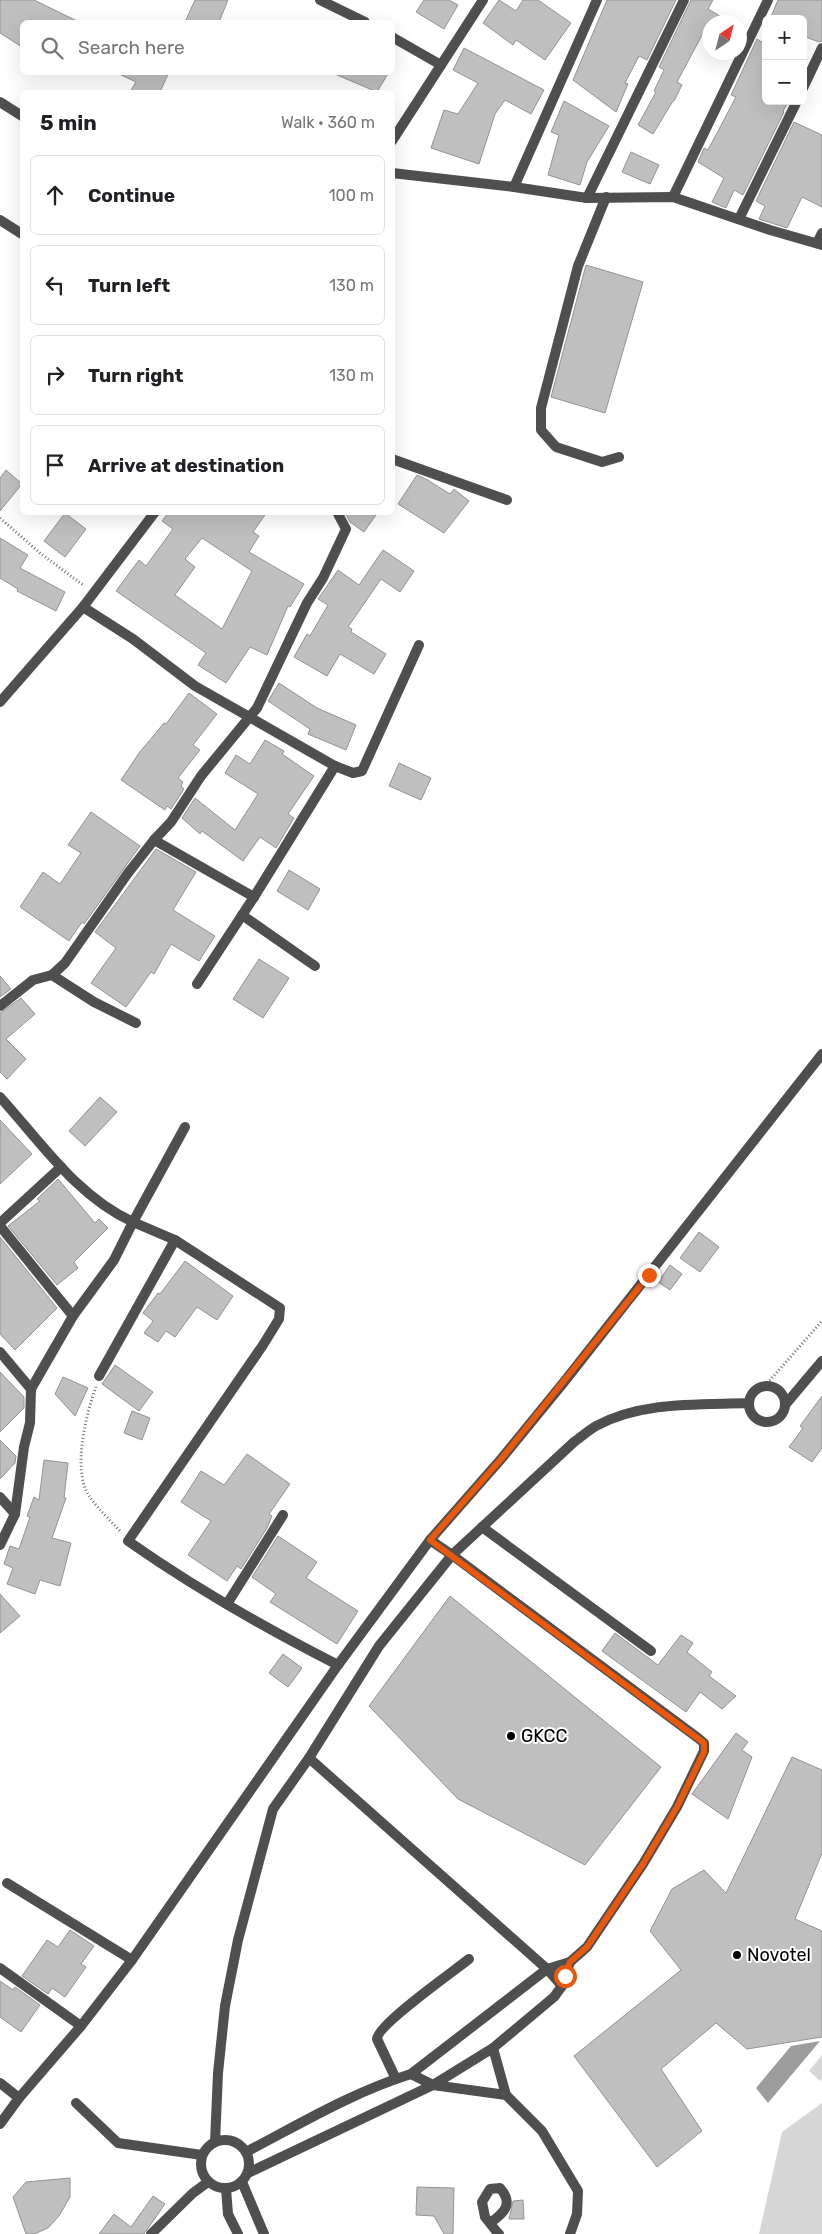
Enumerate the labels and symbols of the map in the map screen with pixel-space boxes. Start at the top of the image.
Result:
north arrow [702,15,747,60]
route end [638,1264,661,1287]
place label: GKCC [521,1725,567,1747]
marker: GKCC [505,1730,517,1742]
place label: Novotel [747,1944,811,1966]
marker: Novotel [731,1949,743,1961]
route start [554,1965,577,1988]

